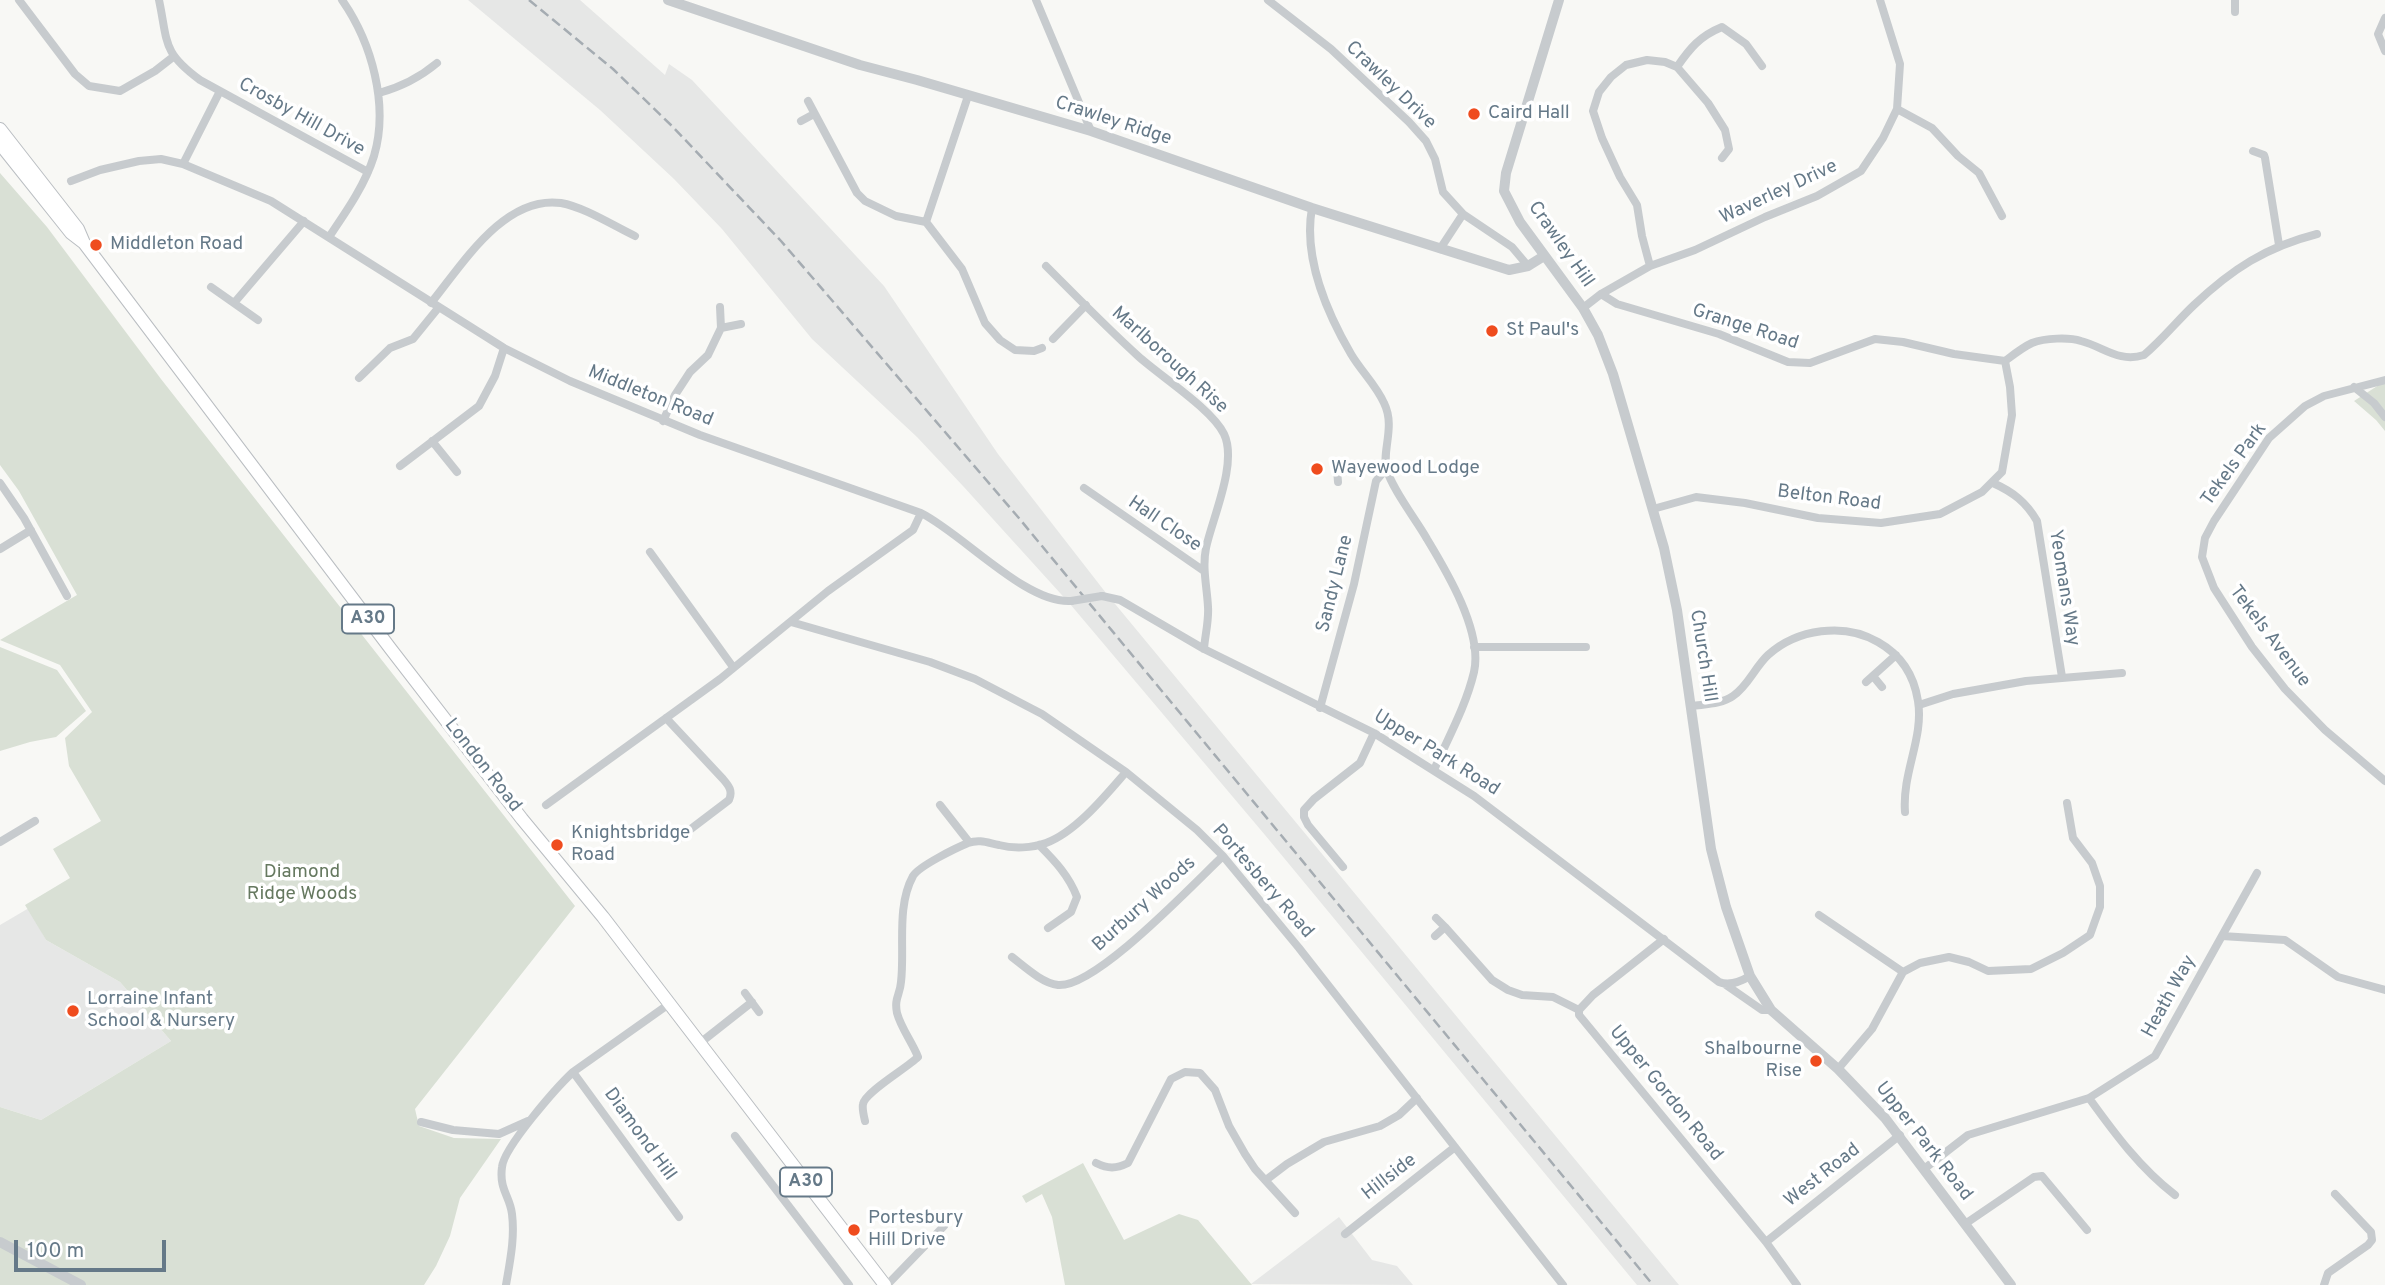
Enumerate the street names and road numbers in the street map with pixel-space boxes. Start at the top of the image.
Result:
street label: Crawley Drive [1340,37,1440,135]
street label: Crosby Hill Drive [234,74,368,162]
street label: Crawley Ridge [1052,92,1174,152]
street label: Waverley Drive [1717,156,1841,230]
street label: Crawley Hill [1522,197,1598,293]
street label: Grange Road [1689,300,1801,356]
street label: Marlborough Rise [1106,303,1232,419]
street label: Middleton Road [584,361,716,433]
street label: Tekels Park [2197,419,2273,511]
street label: Belton Road [1776,481,1882,517]
street label: Hall Close [1123,492,1205,558]
street label: Yeomans Way [2043,528,2083,648]
street label: Sandy Lane [1313,533,1359,635]
street label: Tekels Avenue [2223,582,2315,692]
road number: A30 [342,604,394,634]
street label: Church Hill [1683,608,1721,704]
street label: Upper Park Road [1369,706,1503,802]
street label: London Road [438,715,526,817]
street label: Portesbery Road [1206,820,1318,944]
street label: Burbury Woods [1089,853,1201,957]
street label: Heath Way [2138,952,2202,1042]
street label: Upper Gordon Road [1603,1022,1727,1166]
street label: Upper Park Road [1869,1078,1977,1206]
street label: Diamond Hill [598,1084,680,1186]
street label: West Road [1781,1139,1865,1213]
street label: Hillside [1358,1150,1422,1206]
road number: A30 [780,1168,832,1196]

